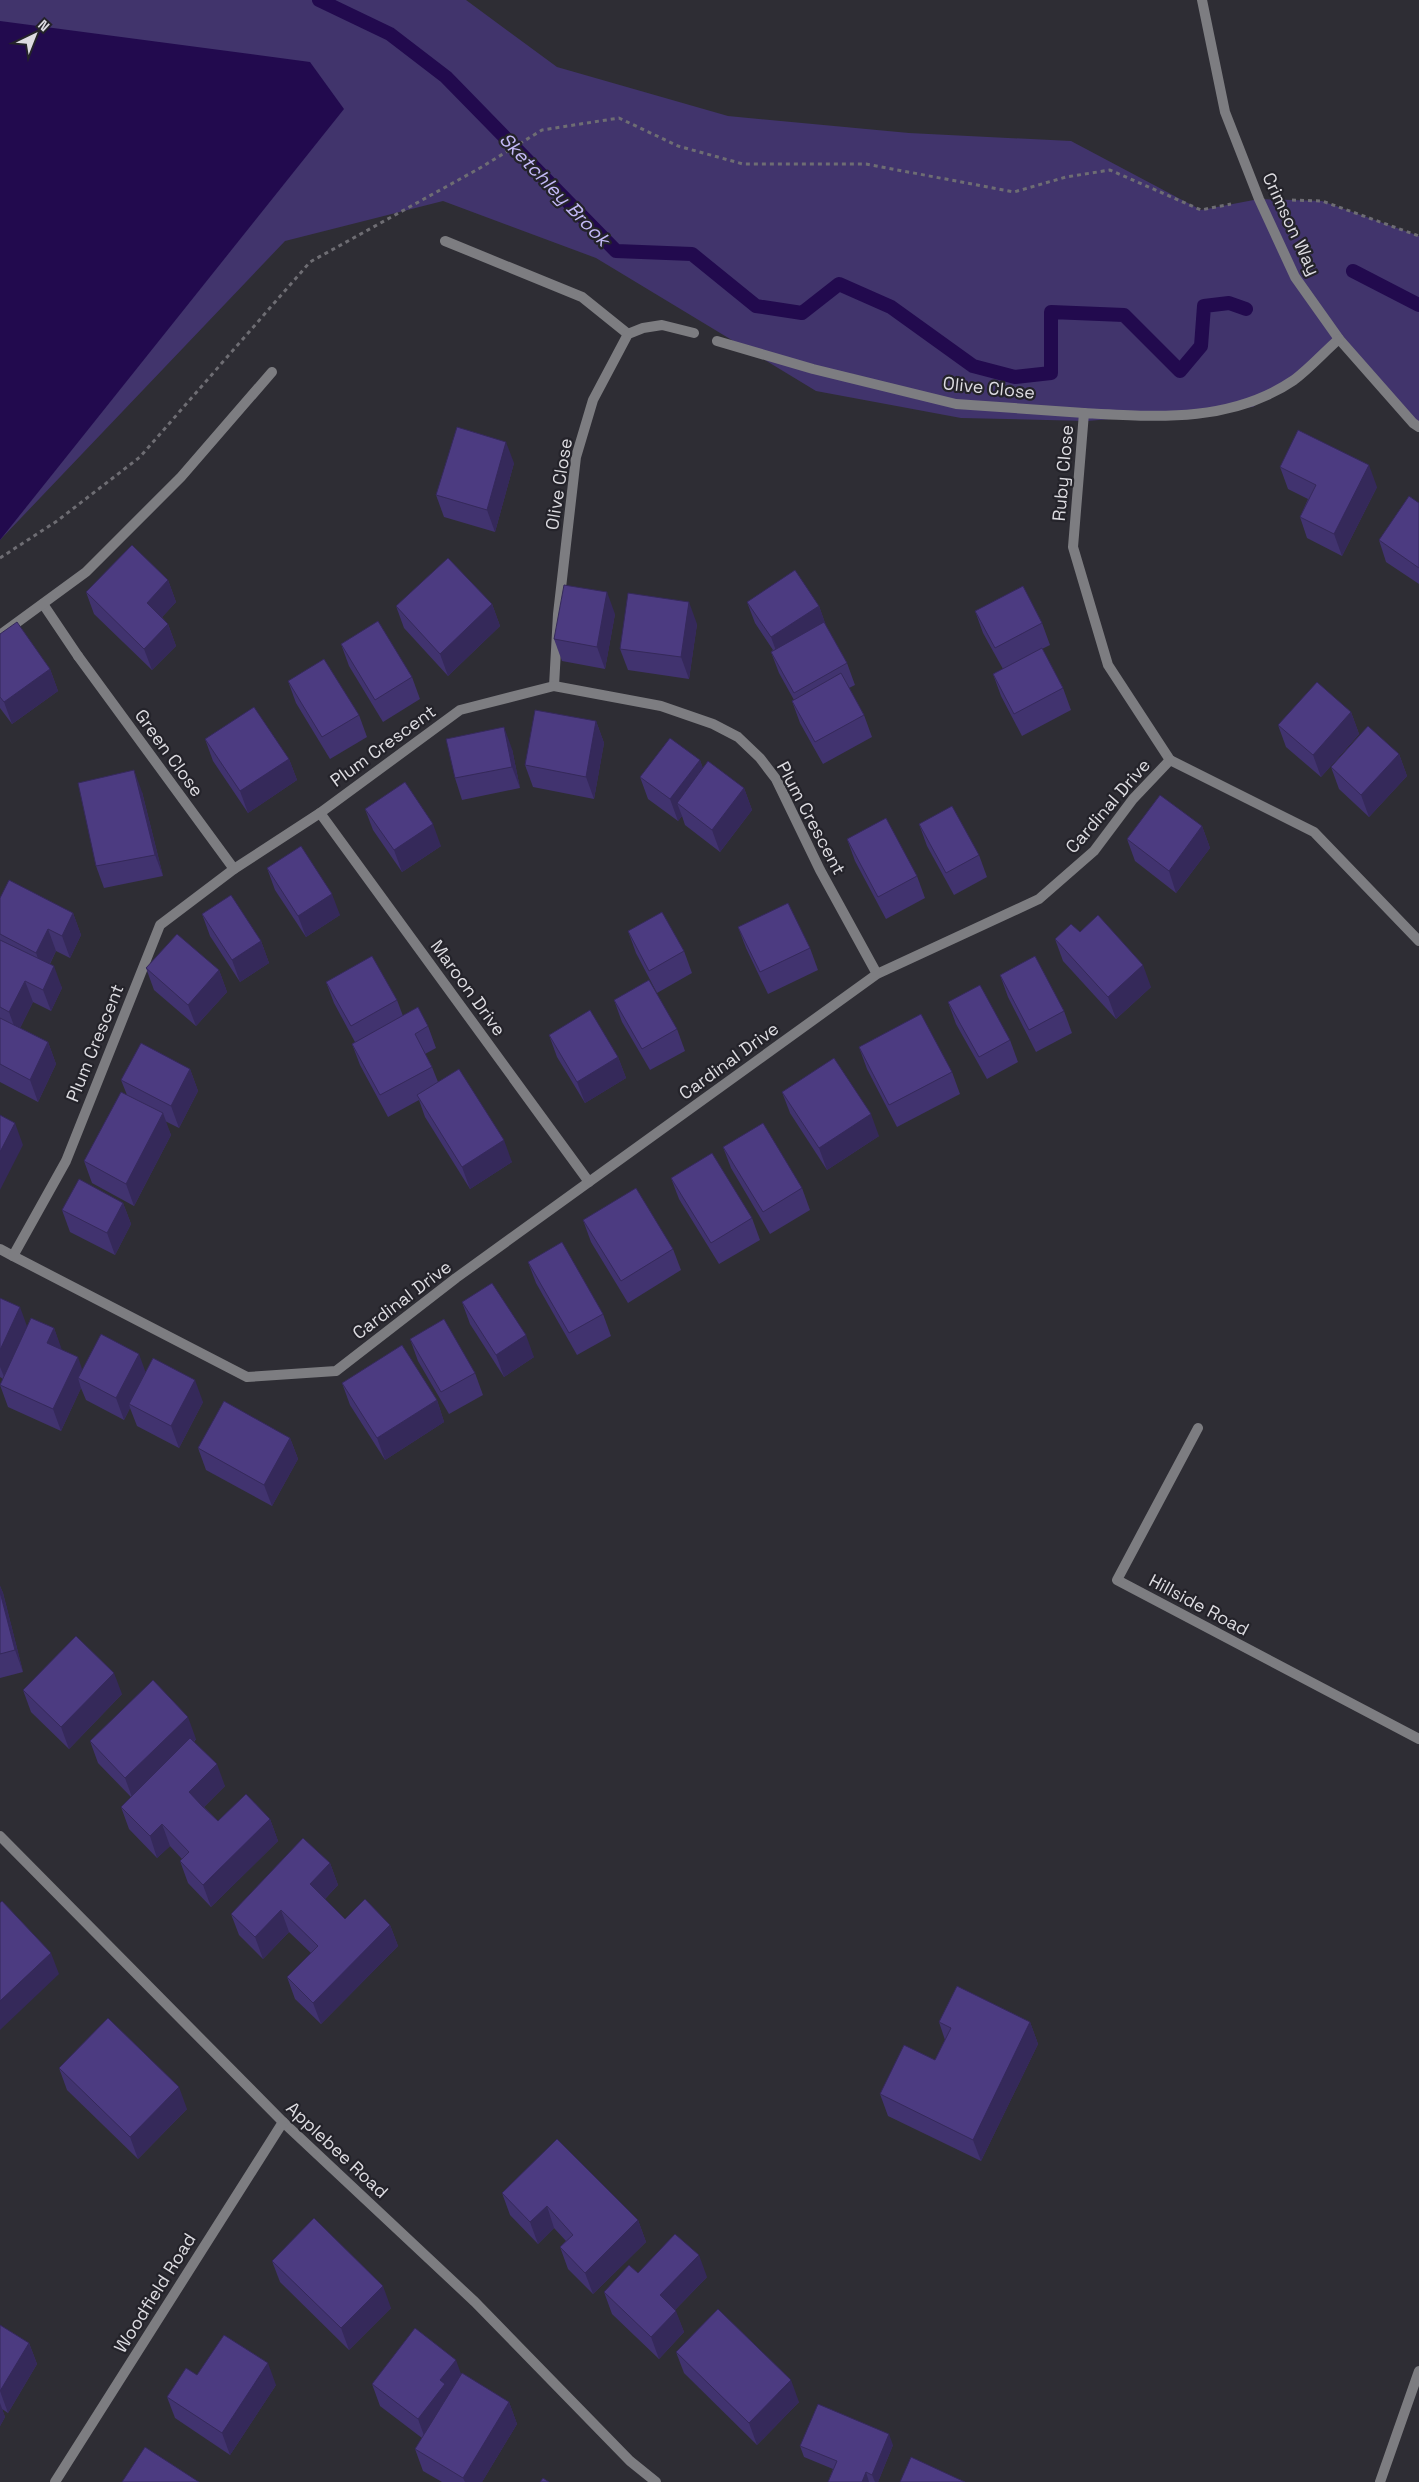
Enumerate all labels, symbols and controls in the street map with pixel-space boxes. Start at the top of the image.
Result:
north arrow [10,10,60,60]
text: N [34,16,53,35]
water label: Sketchley Brook [494,127,617,254]
street label: Crimson Way [1258,169,1325,279]
street label: Olive Close [942,371,1036,404]
street label: Ruby Close [1047,424,1078,522]
street label: Olive Close [540,436,577,532]
street label: Plum Crescent [325,700,440,792]
street label: Green Close [130,704,209,801]
street label: Cardinal Drive [1060,754,1155,858]
street label: Plum Crescent [772,757,851,878]
street label: Maroon Drive [426,935,511,1040]
street label: Plum Crescent [60,981,129,1105]
street label: Cardinal Drive [674,1017,783,1105]
street label: Cardinal Drive [348,1255,456,1344]
street label: Hillside Road [1145,1569,1253,1641]
street label: Applebee Road [281,2096,393,2203]
street label: Woodfield Road [109,2229,201,2357]

